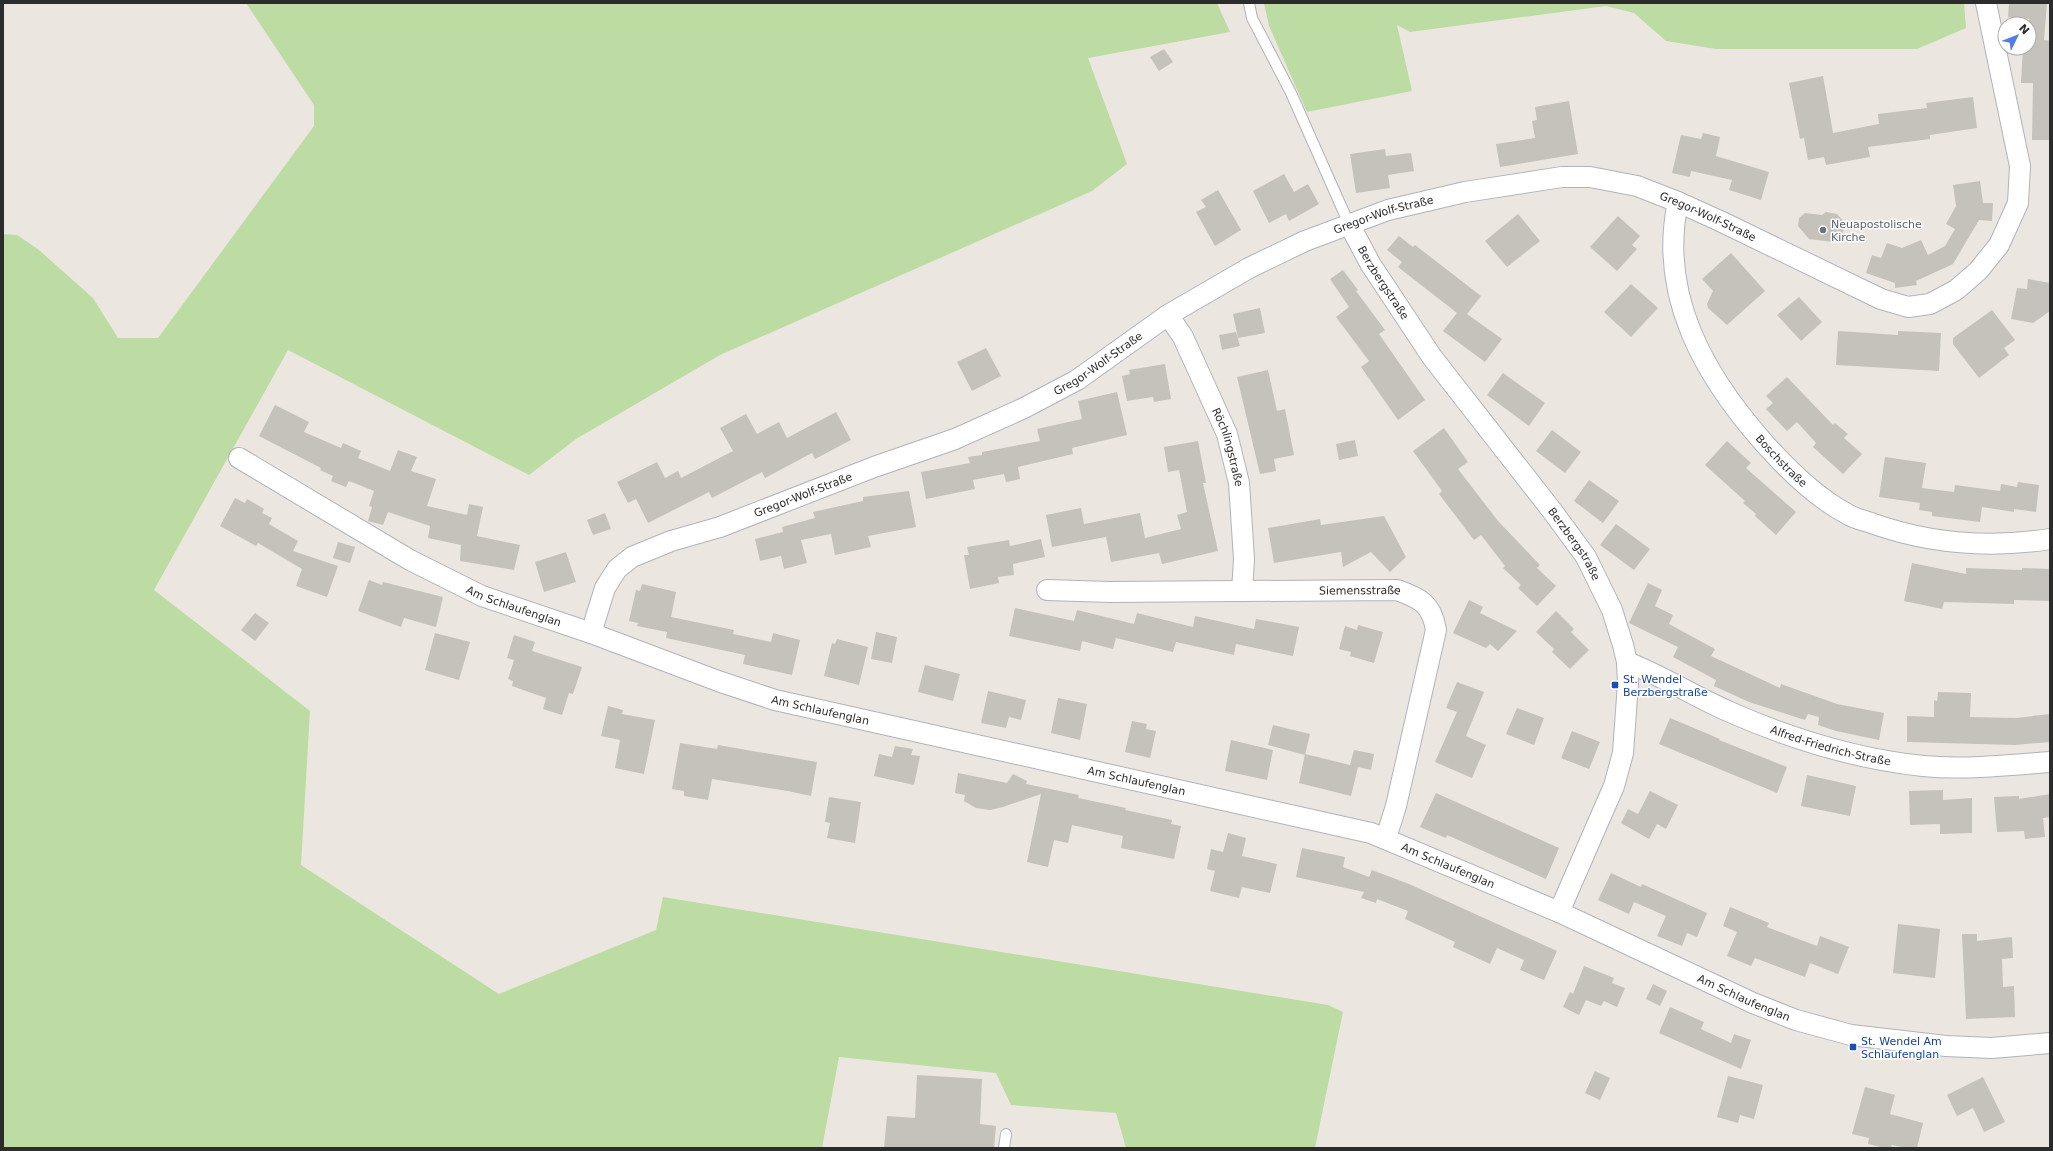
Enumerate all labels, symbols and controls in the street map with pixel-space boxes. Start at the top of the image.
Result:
north arrow [1997,16,2037,56]
text: N [2016,22,2032,37]
street label: Gregor-Wolf-Straße [1658,189,1758,244]
street label: Gregor-Wolf-Straße [1332,193,1435,236]
place label: Neuapostolische Kirche [1831,218,1922,244]
marker: Neuapostolische Kirche [1818,225,1828,235]
street label: Berzbergstraße [1355,243,1412,322]
street label: Gregor-Wolf-Straße [1051,329,1145,398]
street label: Röchlingstraße [1209,406,1246,487]
street label: Boschstraße [1753,432,1810,490]
street label: Gregor-Wolf-Straße [752,470,854,520]
street label: Berzbergstraße [1545,505,1603,583]
street label: Am Schlaufenglan [464,583,563,629]
street label: Siemensstraße [1319,583,1403,598]
place label: St. Wendel Berzbergstraße [1623,673,1708,699]
marker: St. Wendel Berzbergstraße [1610,680,1620,690]
street label: Am Schlaufenglan [770,693,871,727]
street label: Alfred-Friedrich-Straße [1769,723,1892,768]
street label: Am Schlaufenglan [1086,763,1187,798]
street label: Am Schlaufenglan [1400,840,1497,891]
street label: Am Schlaufenglan [1696,971,1792,1024]
place label: St. Wendel Am Schlaufenglan [1861,1035,1942,1061]
marker: St. Wendel Am Schlaufenglan [1848,1042,1858,1052]

